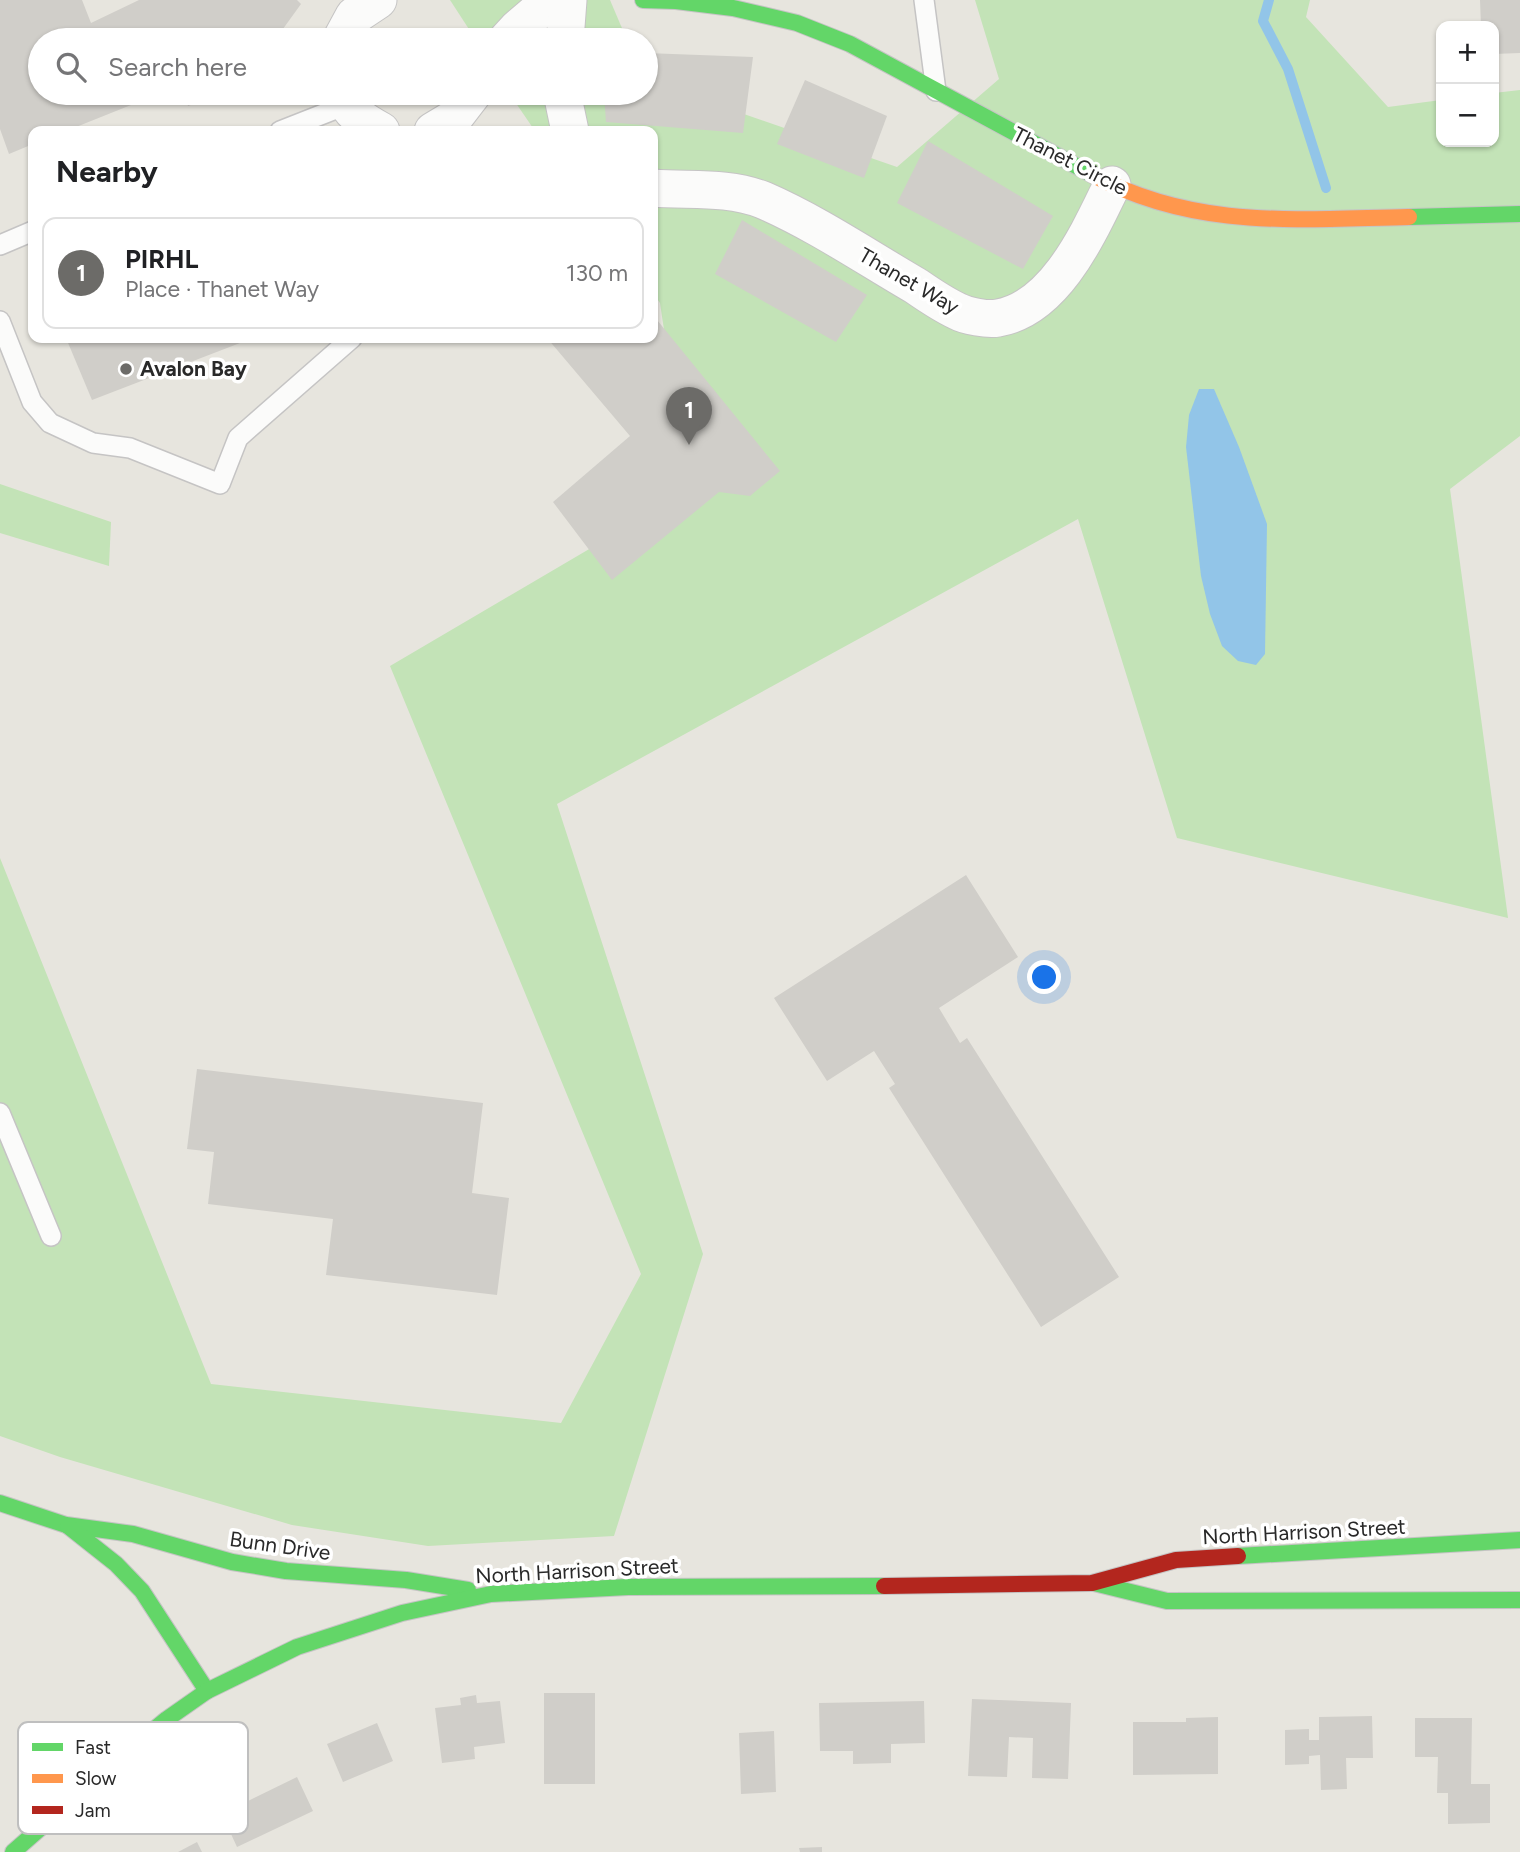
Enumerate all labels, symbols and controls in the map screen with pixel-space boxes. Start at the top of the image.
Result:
map controls [1436,21,1499,147]
button: + [1436,21,1499,84]
search box [28,28,658,105]
icon: search [52,48,90,86]
text: Search here [108,51,247,83]
button: − [1436,84,1499,147]
street label: Thanet Circle [1009,121,1132,200]
text: Nearby [56,153,158,190]
street label: Thanet Way [855,242,964,319]
text: PIRHL [125,243,198,275]
text: 1 [76,259,86,287]
text: 130 m [566,259,628,287]
text: Place · Thanet Way [125,275,319,303]
place label: Avalon Bay [140,356,248,381]
marker: Avalon Bay [118,361,134,377]
pin: 1 [666,387,712,445]
your location [1027,960,1061,994]
street label: North Harrison Street [1202,1514,1406,1549]
street label: Bunn Drive [228,1526,332,1565]
street label: North Harrison Street [475,1553,679,1588]
legend [18,1722,248,1834]
text: Fast [75,1736,111,1759]
text: Slow [75,1767,117,1790]
text: Jam [75,1799,111,1822]

